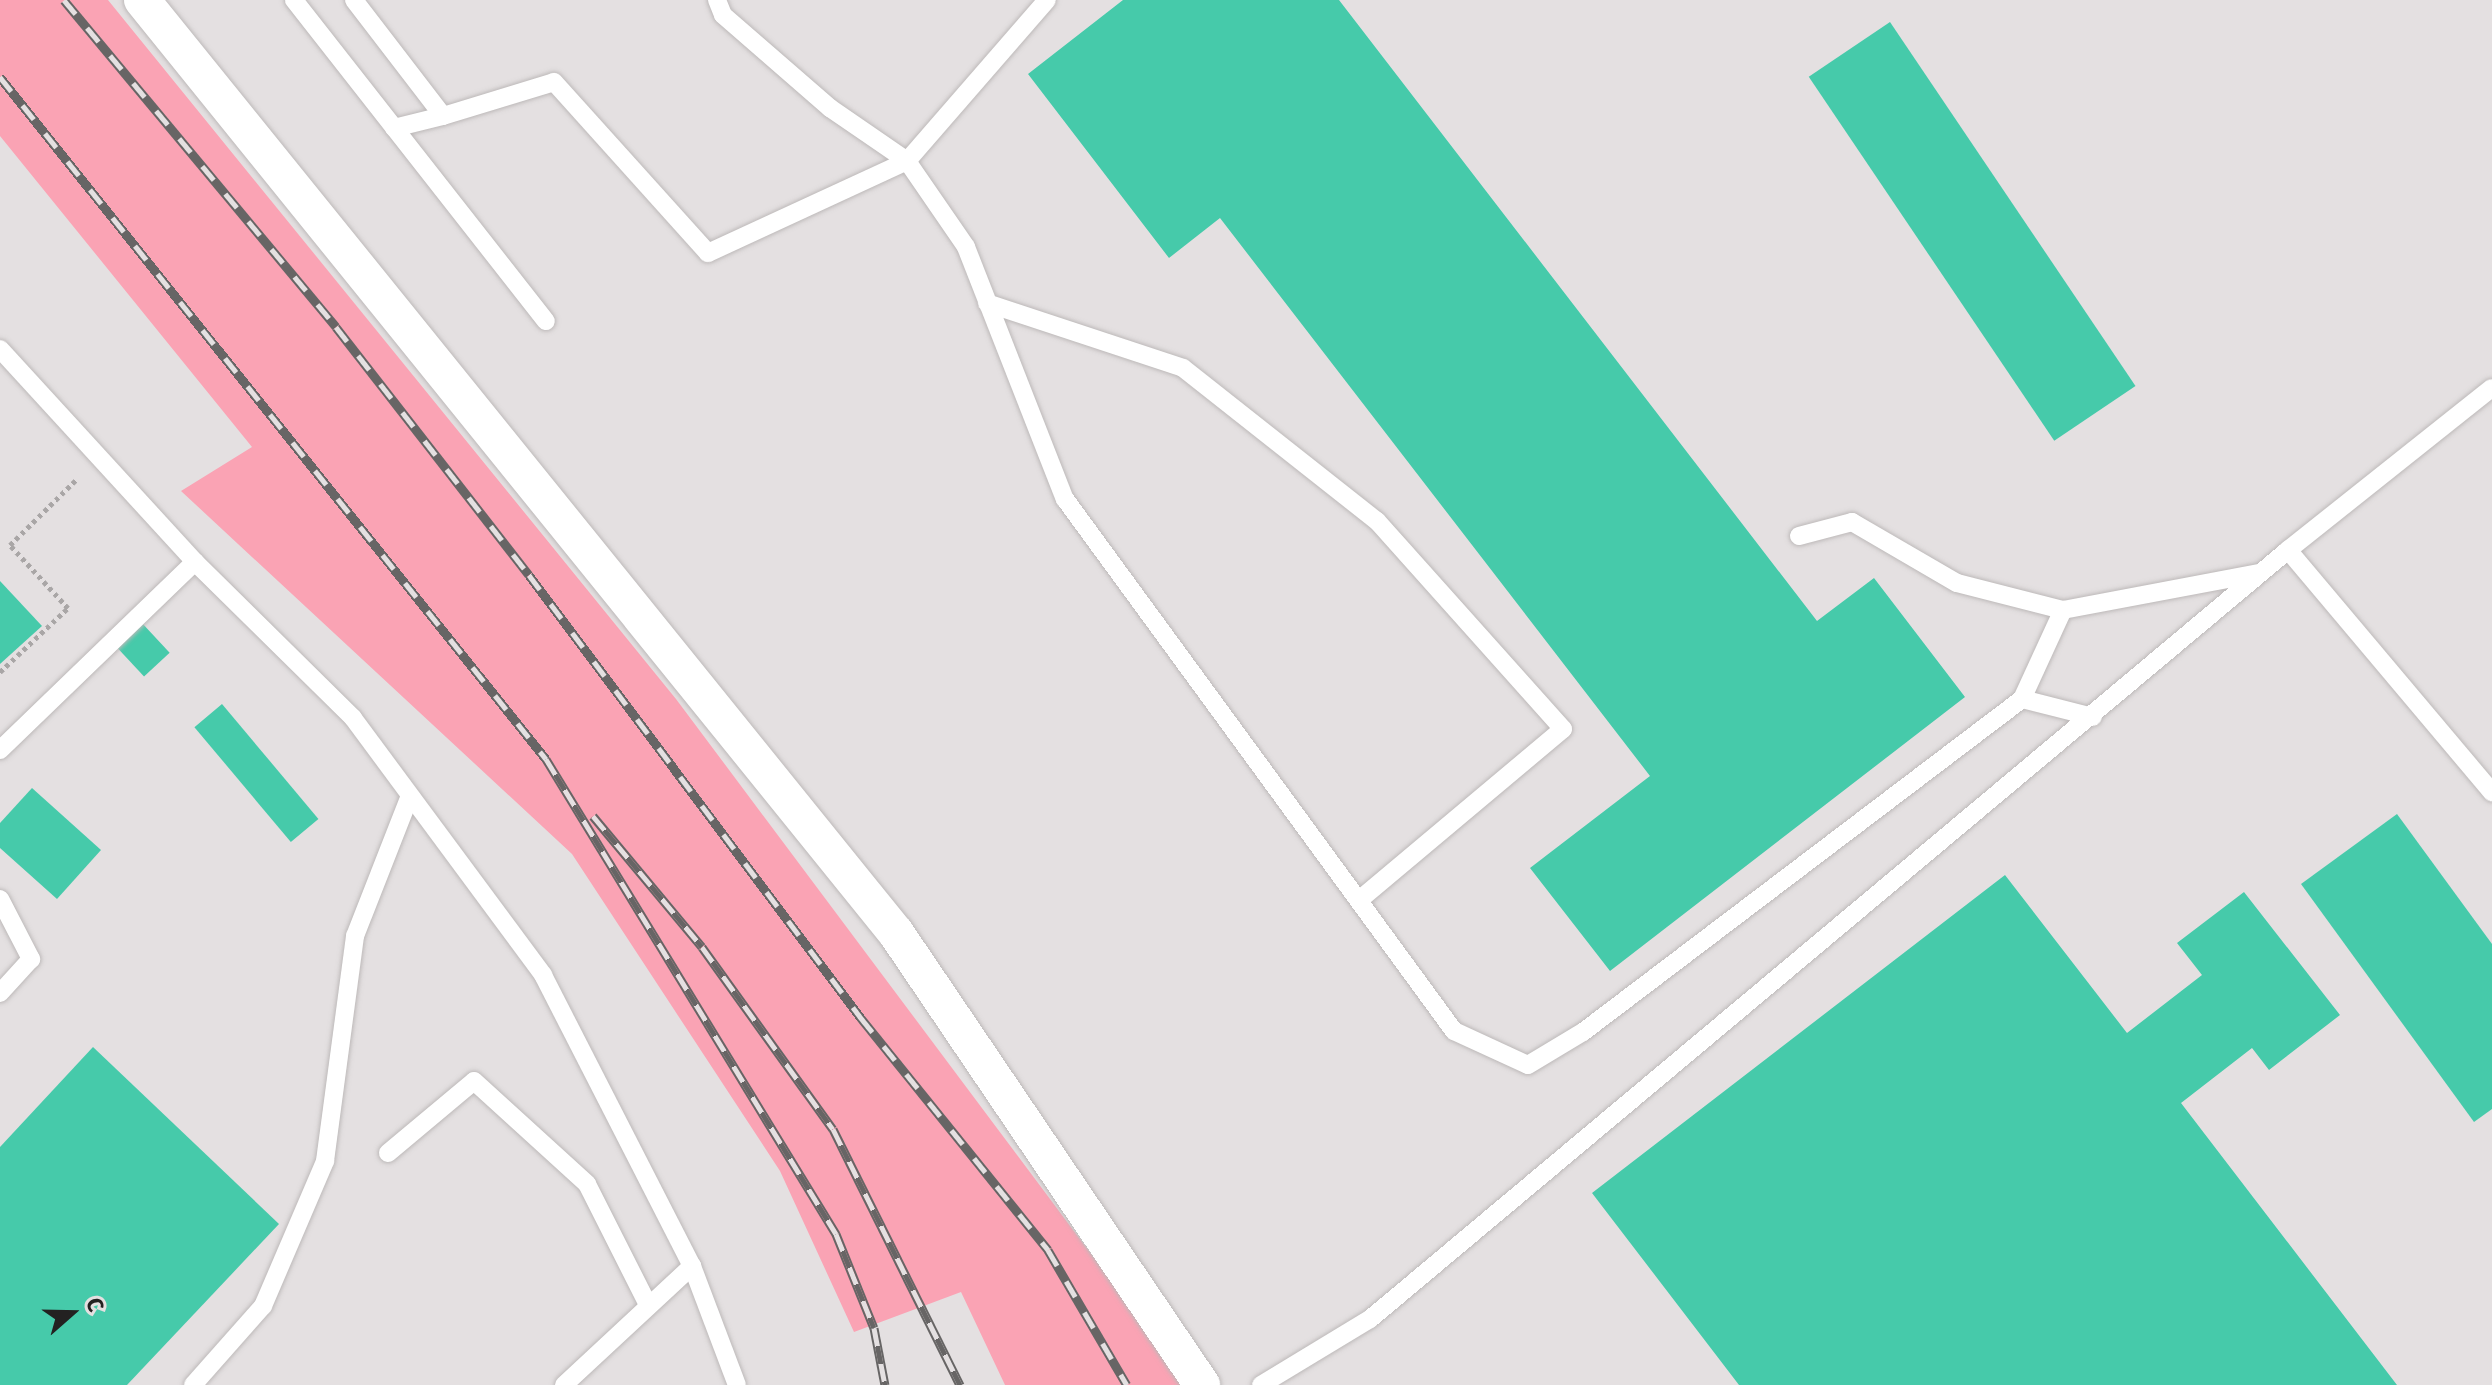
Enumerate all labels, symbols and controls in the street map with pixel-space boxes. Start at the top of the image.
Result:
north arrow [32,1273,112,1353]
text: С [80,1294,110,1315]

